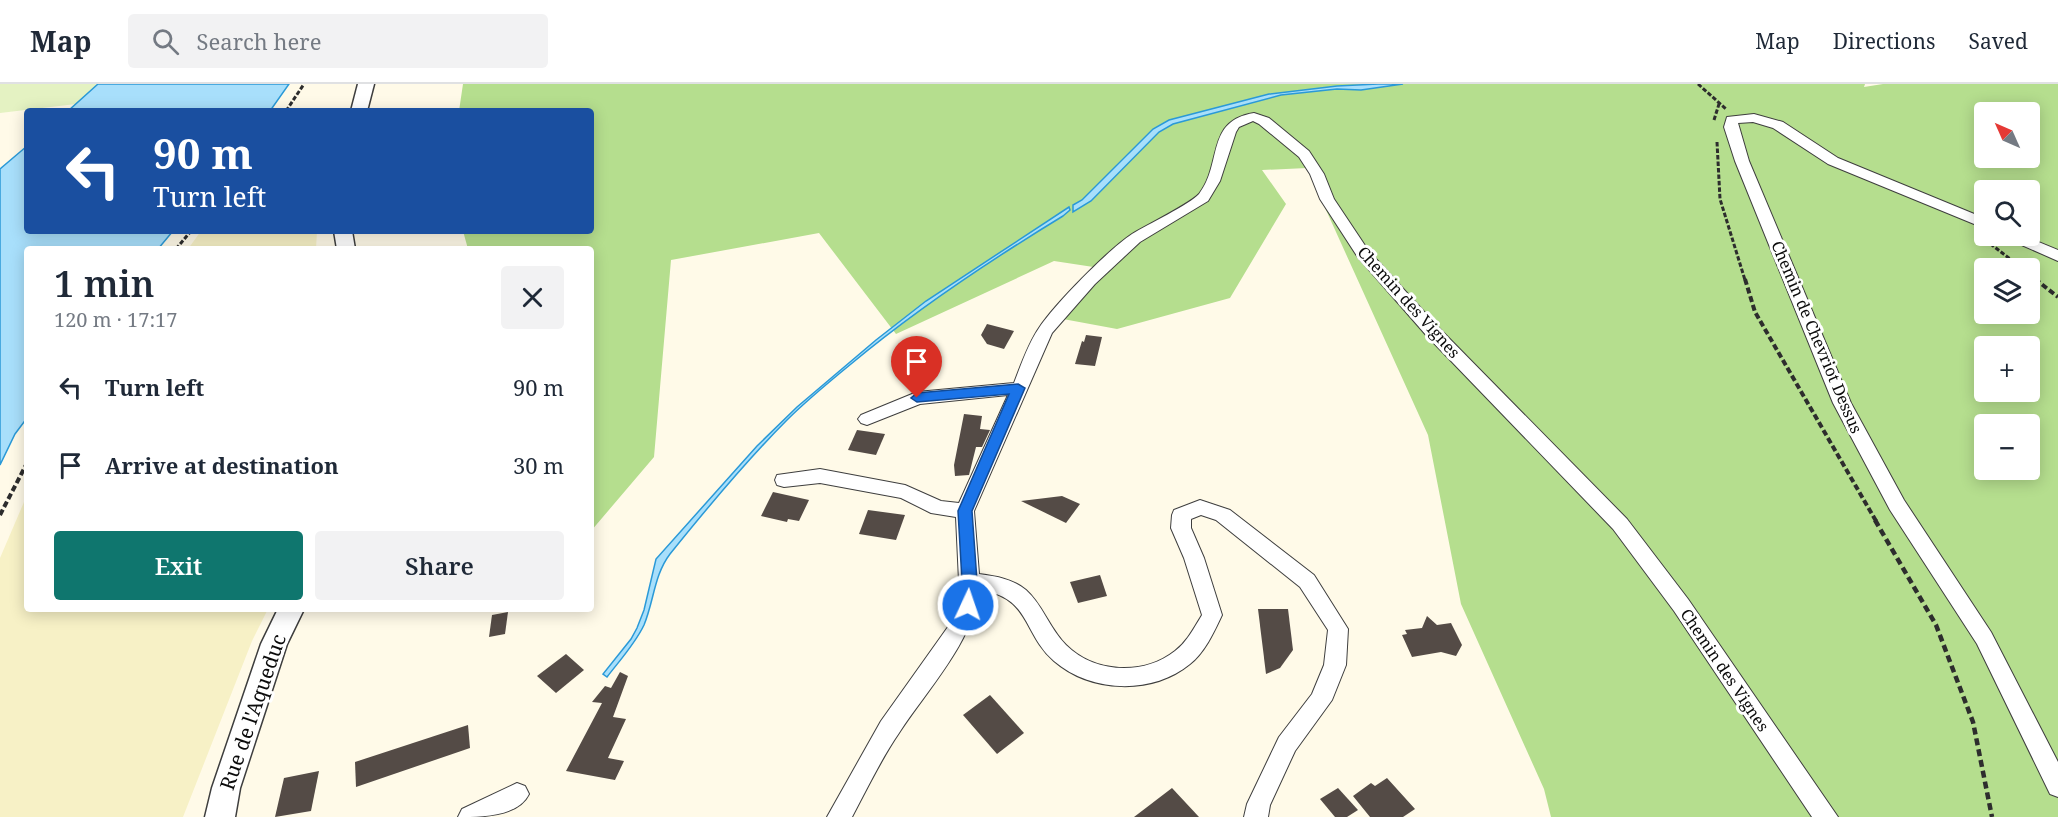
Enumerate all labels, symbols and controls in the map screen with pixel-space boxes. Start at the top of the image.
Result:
search box [128,14,548,68]
text: Map [30,22,92,60]
icon: search [149,25,182,58]
text: Search here [197,26,321,56]
text: Map [1755,27,1800,55]
text: Directions [1833,27,1935,55]
text: Saved [1968,27,2028,55]
north arrow [1974,102,2040,168]
map controls [1974,102,2040,480]
text: 90 m [153,124,253,181]
icon: left [54,132,132,210]
text: Turn left [153,178,266,215]
button: search [1974,180,2040,246]
street label: Chemin de Chevriot Dessus [1766,237,1868,437]
street label: Chemin des Vignes [1353,241,1465,363]
button: layers [1974,258,2040,324]
text: 1 min [54,259,155,308]
button: close [501,266,564,329]
text: 120 m · 17:17 [54,306,177,333]
pin [891,336,942,398]
button: + [1974,336,2040,402]
icon: arrive [900,345,933,378]
icon: left [54,371,87,404]
text: Turn left [105,372,204,402]
text: 90 m [513,372,564,402]
button: − [1974,414,2040,480]
icon: arrive [54,449,87,482]
text: Arrive at destination [105,450,339,480]
text: 30 m [513,450,564,480]
button: Exit [54,531,303,600]
button: Share [315,531,564,600]
position arrow [936,573,1000,637]
street label: Chemin des Vignes [1676,604,1774,736]
street label: Rue de l'Aqueduc [213,630,292,793]

